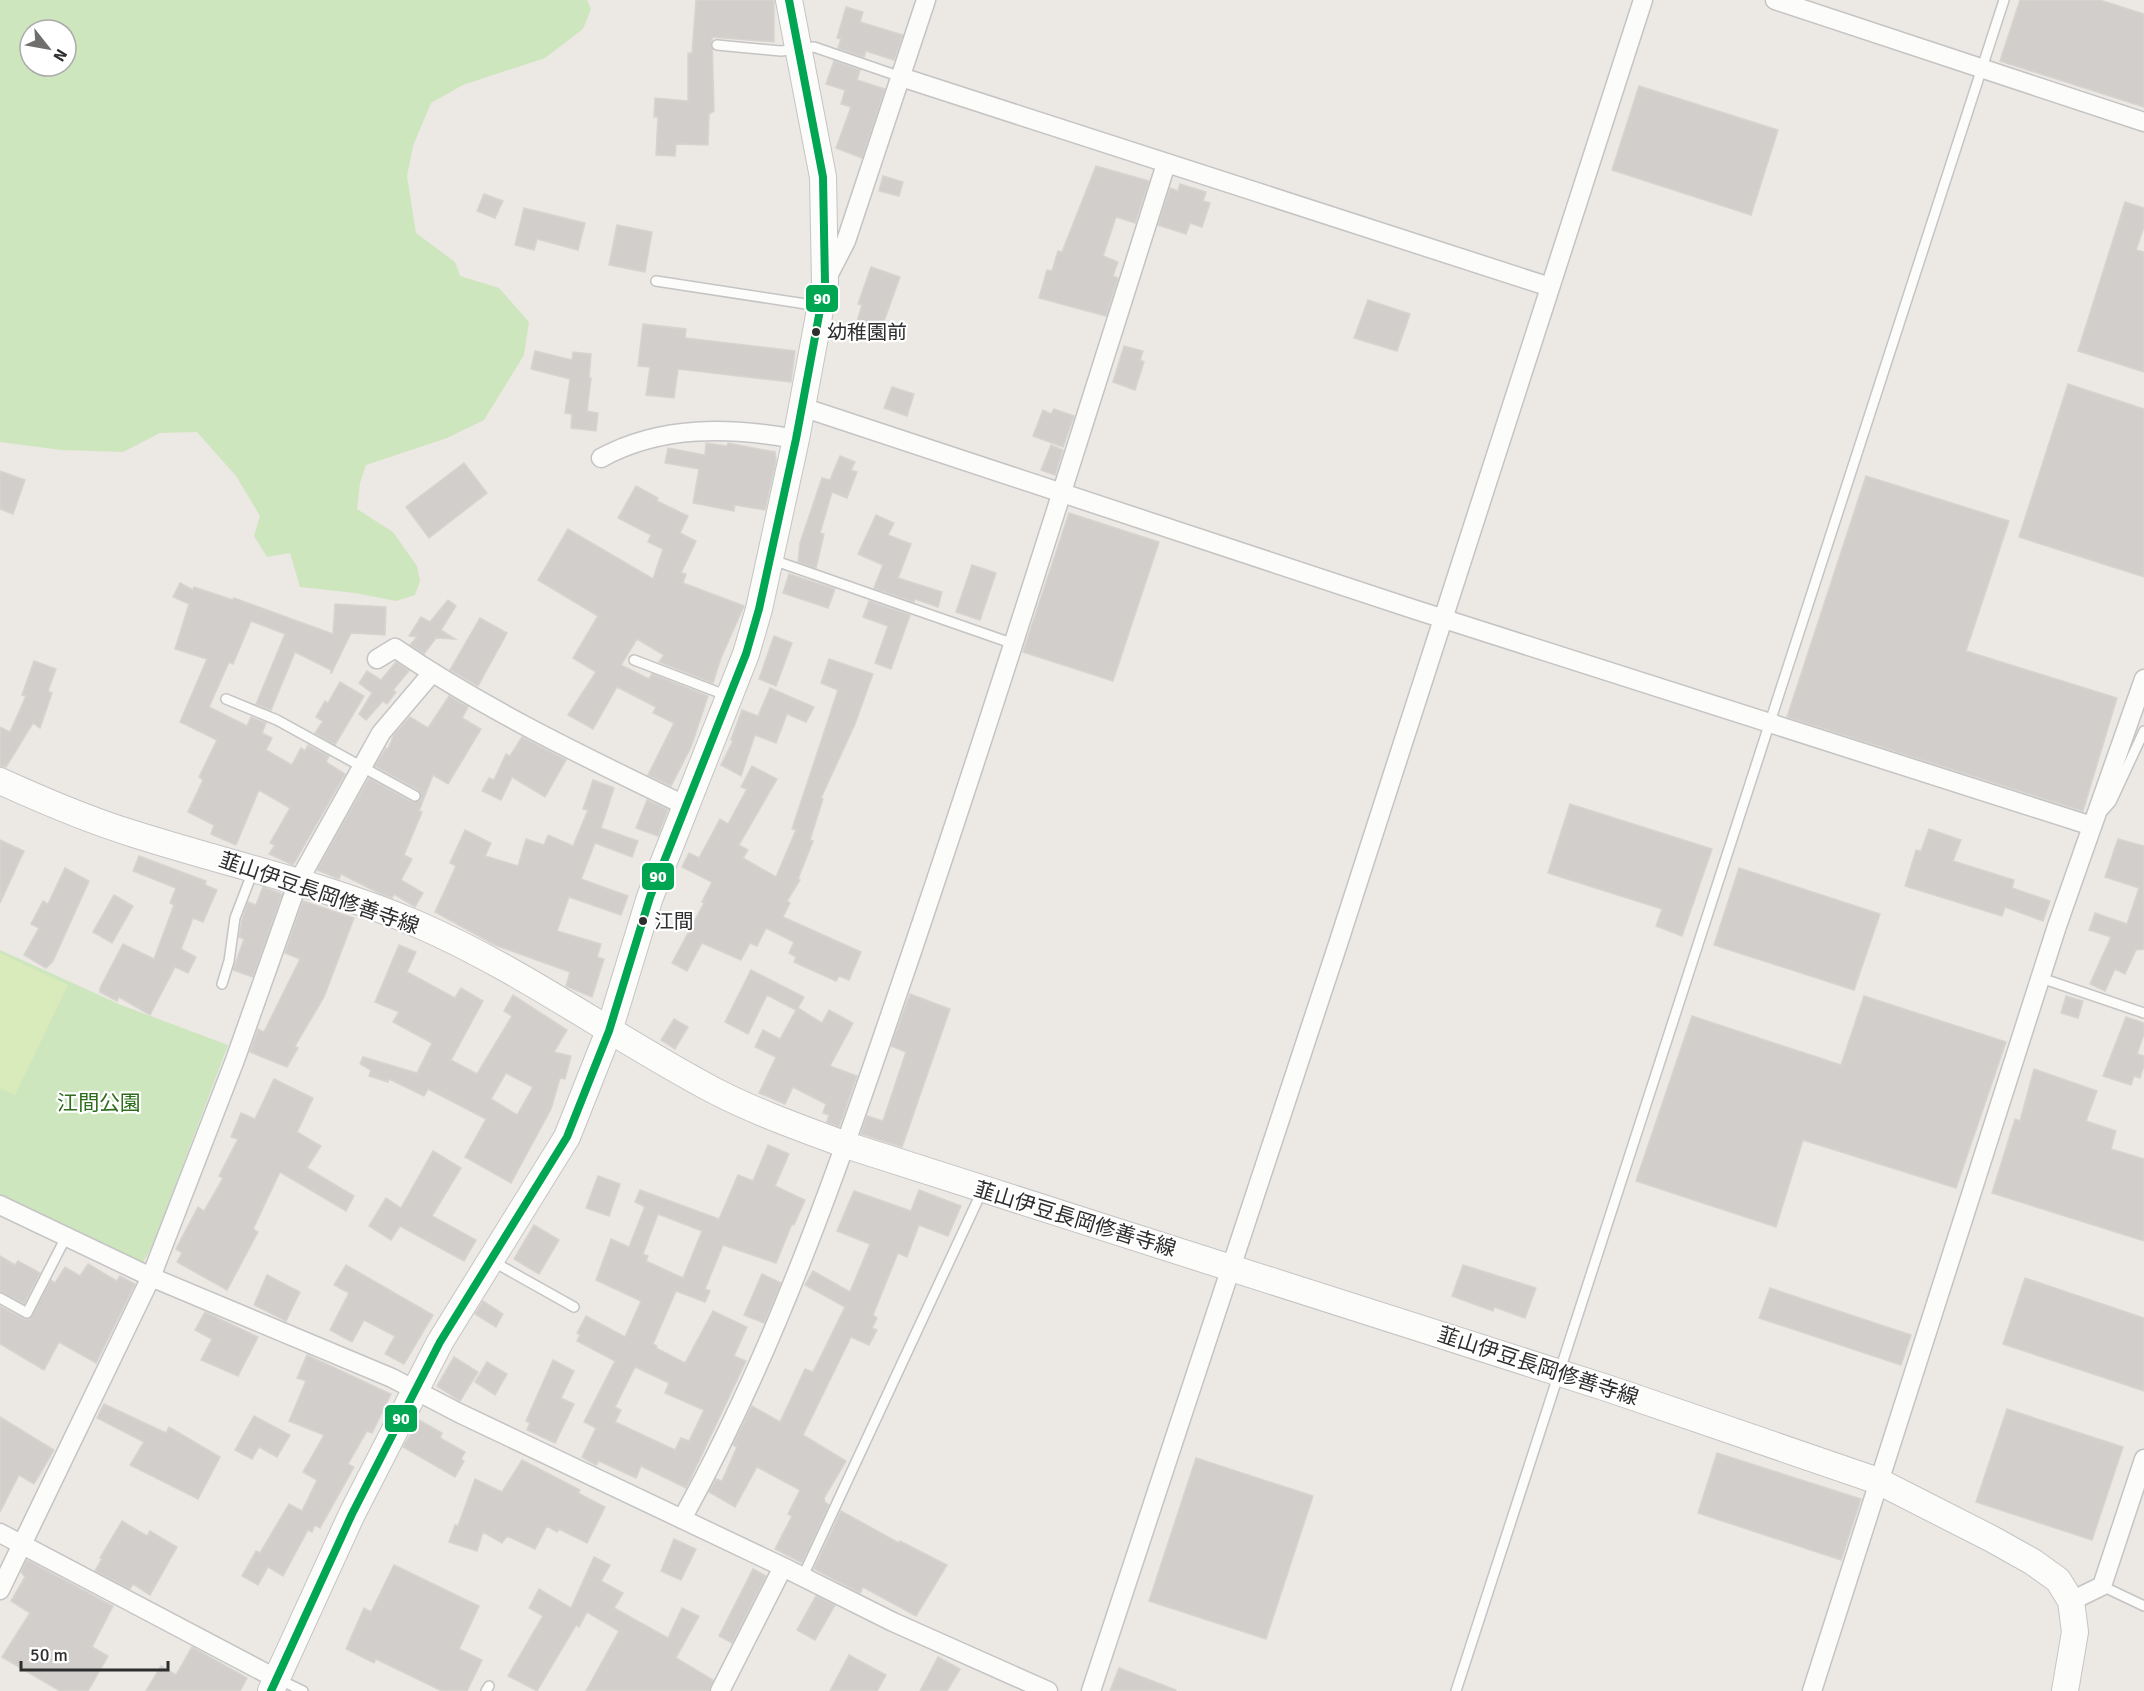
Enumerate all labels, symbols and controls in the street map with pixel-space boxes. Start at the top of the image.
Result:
north arrow [18,18,78,78]
text: N [49,45,71,65]
line badge: 90 [805,284,839,313]
text: 90 [813,289,831,309]
place label: 幼稚園前 [827,320,907,345]
marker: 幼稚園前 [810,326,822,338]
street label: 韮山伊豆長岡修善寺線 [215,847,423,939]
line badge: 90 [641,862,675,891]
text: 90 [649,867,667,887]
place label: 江間 [654,909,694,934]
marker: 江間 [637,915,649,927]
park label: 江間公園 [57,1090,141,1116]
street label: 韮山伊豆長岡修善寺線 [971,1176,1179,1262]
street label: 韮山伊豆長岡修善寺線 [1434,1321,1642,1411]
line badge: 90 [384,1404,418,1433]
text: 90 [392,1409,410,1429]
scale bar [21,1634,168,1672]
text: 50 m [30,1644,68,1666]

